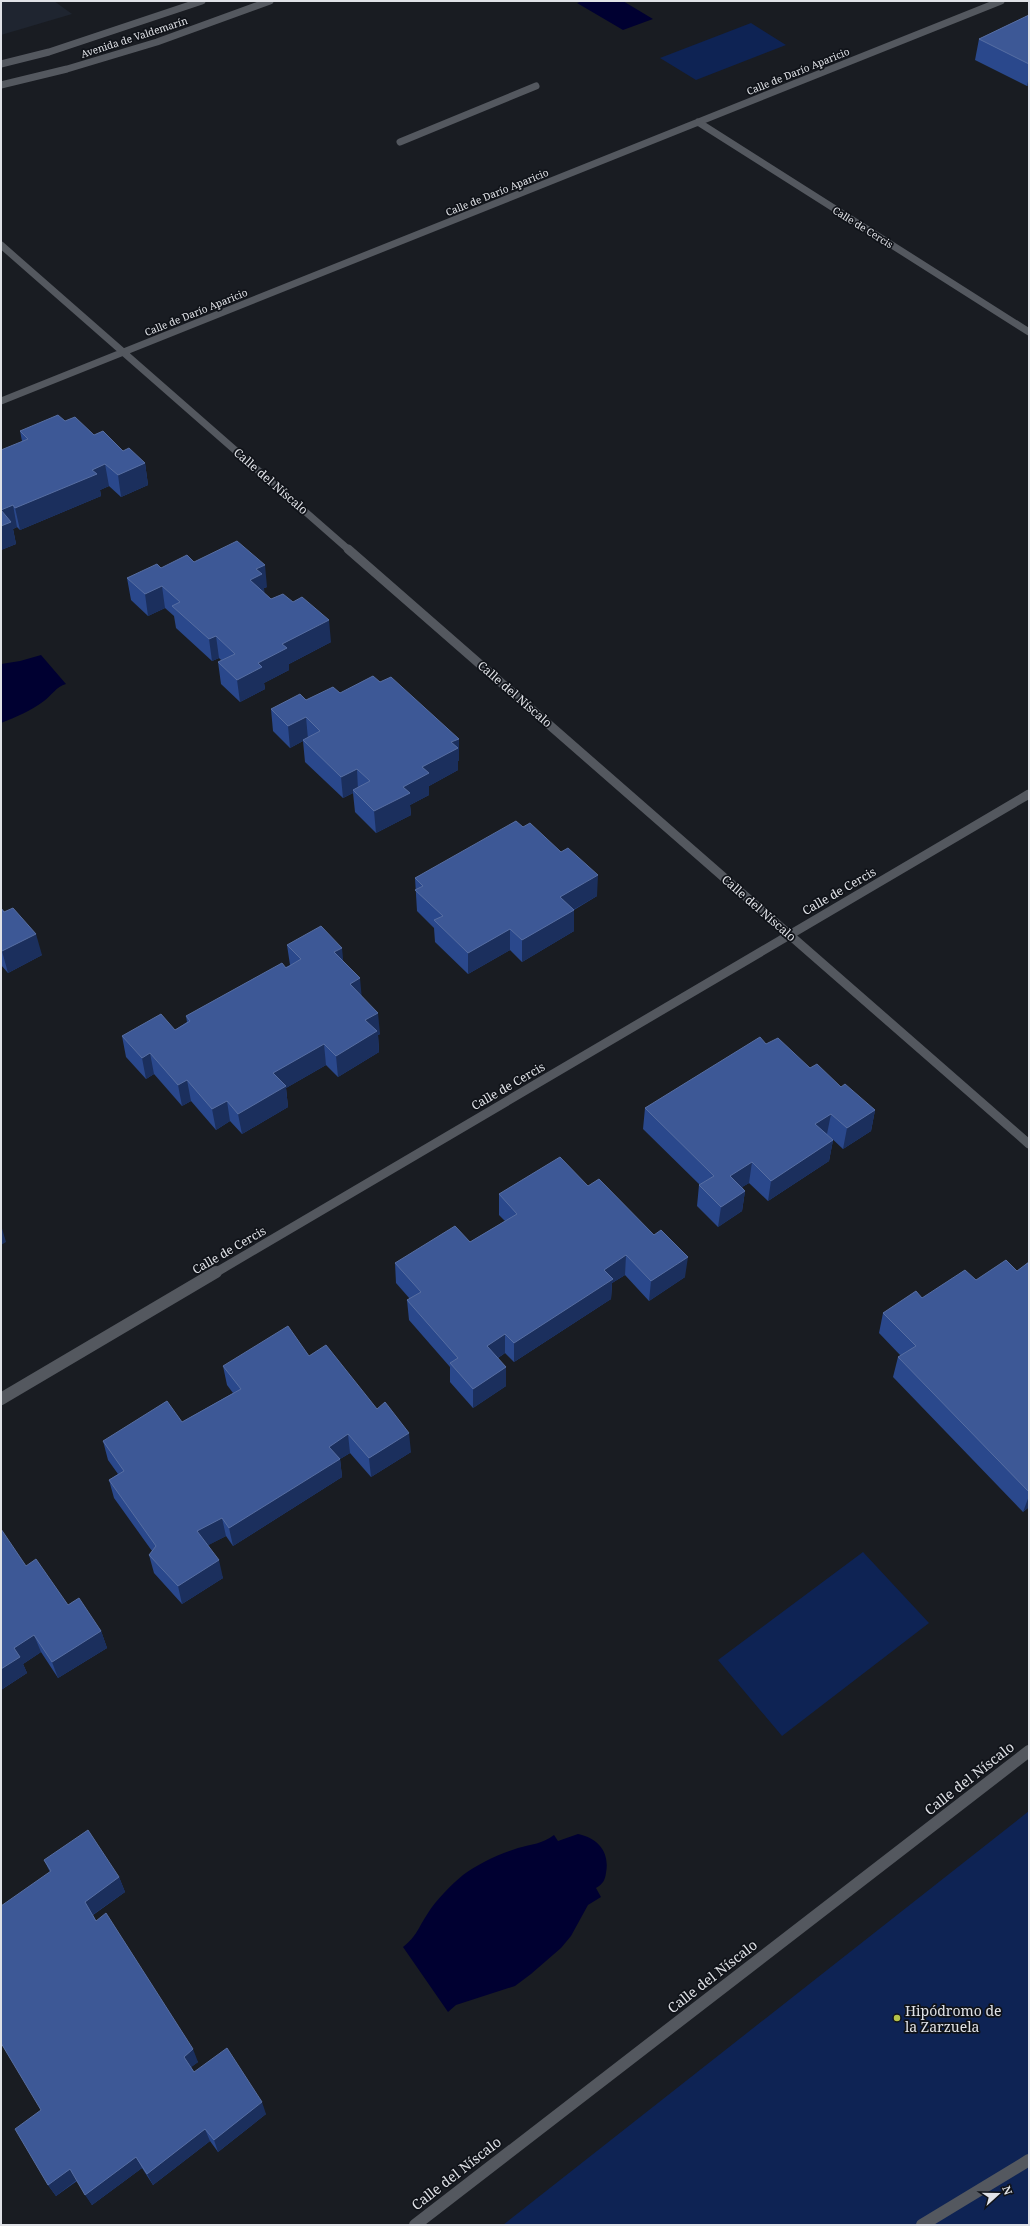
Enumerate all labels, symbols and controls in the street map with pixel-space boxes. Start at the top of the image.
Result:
street label: Avenida de Valdemarín [79,13,190,61]
street label: Calle de Darío Aparicio [744,44,852,98]
street label: Calle de Darío Aparicio [443,165,551,219]
street label: Calle de Cercis [830,203,896,251]
street label: Calle de Darío Aparicio [142,285,250,339]
street label: Calle del Níscalo [230,444,312,518]
street label: Calle del Níscalo [474,657,556,731]
street label: Calle de Cercis [799,863,879,919]
street label: Calle del Níscalo [718,871,800,945]
street label: Calle de Cercis [468,1058,548,1114]
street label: Calle de Cercis [189,1222,269,1278]
street label: Calle del Níscalo [920,1737,1018,1819]
street label: Calle del Níscalo [663,1935,761,2017]
place label: Hipódromo de la Zarzuela [905,2001,1002,2036]
marker: Hipódromo de la Zarzuela [892,2013,902,2023]
street label: Calle del Níscalo [407,2132,505,2214]
north arrow [978,2174,1018,2214]
text: N [999,2184,1016,2197]

